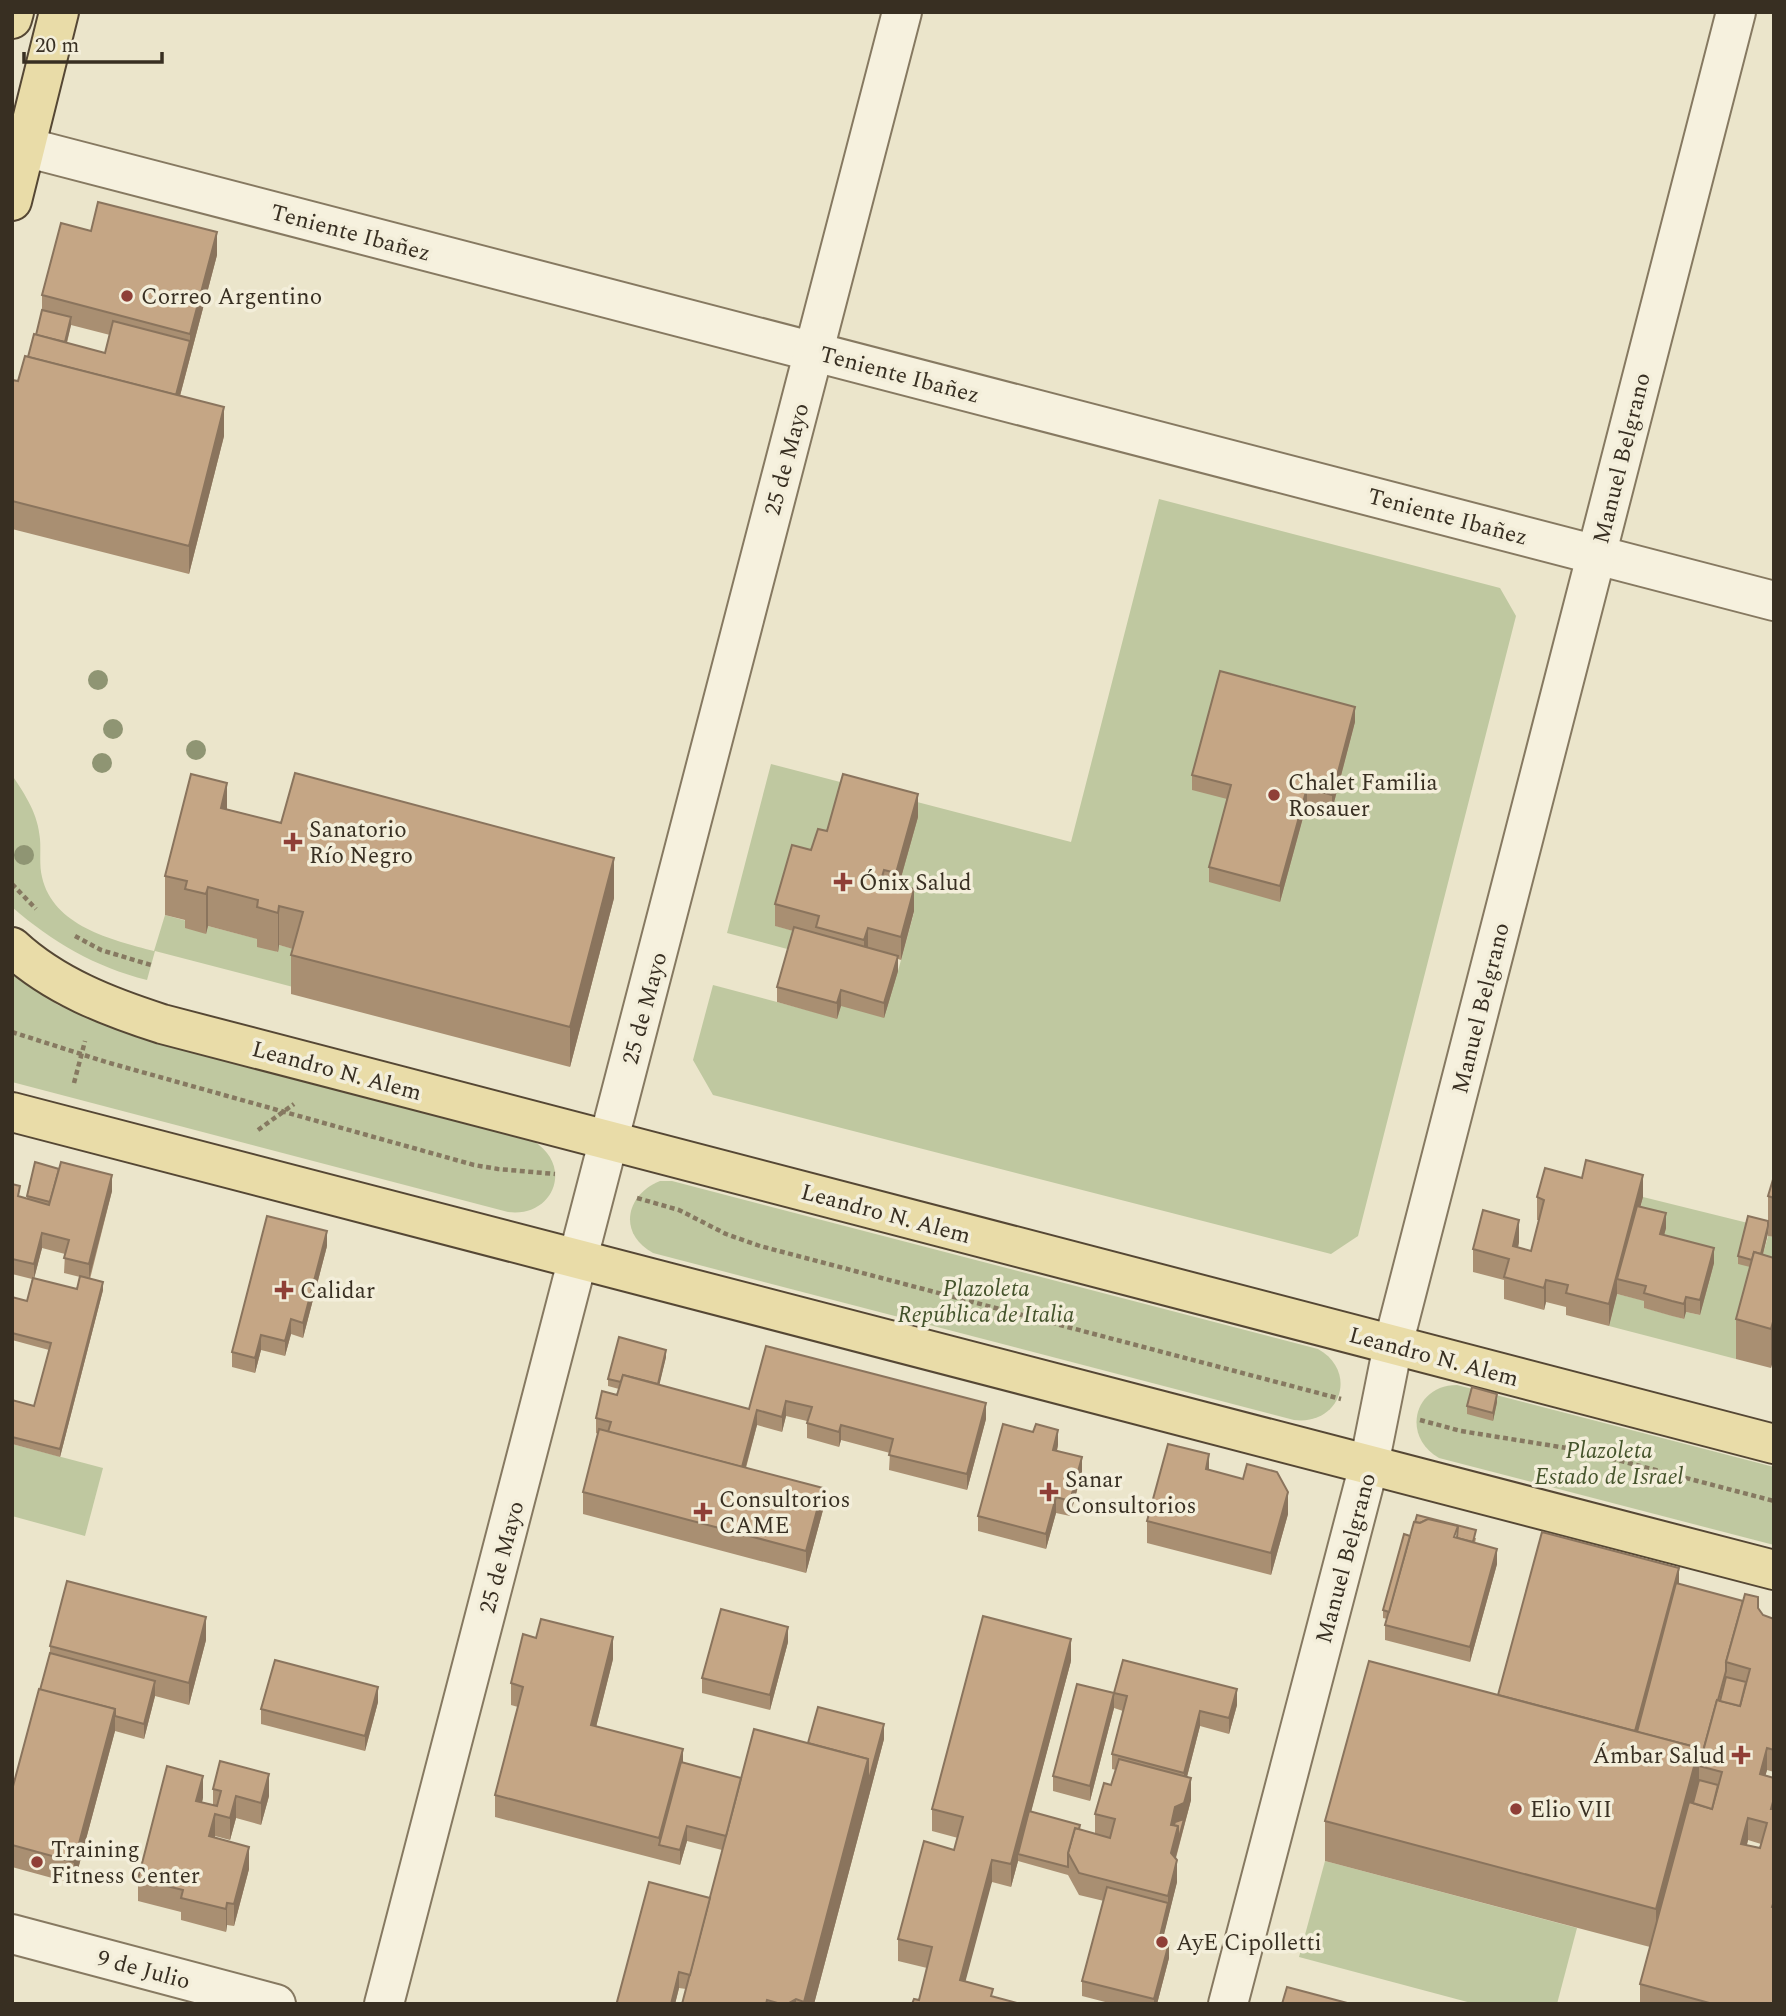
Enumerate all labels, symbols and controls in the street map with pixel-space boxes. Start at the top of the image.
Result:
scale bar [24,21,163,65]
text: 20 m [35,30,79,62]
street label: Teniente Ibañez [267,195,434,272]
place label: Correo Argentino [141,280,322,315]
marker: Correo Argentino [119,288,135,304]
street label: Teniente Ibañez [816,337,983,414]
street label: Manuel Belgrano [1584,369,1661,548]
street label: 25 de Mayo [756,399,819,520]
street label: Teniente Ibañez [1364,479,1531,556]
place label: Chalet Familia Rosauer [1288,766,1438,827]
marker: Chalet Familia Rosauer [1266,787,1282,803]
place label: Sanatorio Río Negro [309,813,413,874]
marker: Sanatorio Río Negro [283,832,303,852]
place label: Ónix Salud [859,866,972,901]
marker: Ónix Salud [833,872,853,892]
street label: Manuel Belgrano [1443,919,1520,1098]
street label: 25 de Mayo [614,948,677,1069]
street label: Leandro N. Alem [248,1032,425,1111]
street label: Leandro N. Alem [797,1175,974,1254]
park label: Plazoleta República de Italia [898,1272,1075,1333]
place label: Calidar [300,1274,375,1309]
marker: Calidar [274,1280,294,1300]
street label: Leandro N. Alem [1345,1318,1522,1397]
park label: Plazoleta Estado de Israel [1534,1434,1684,1495]
place label: Sanar Consultorios [1065,1463,1196,1524]
street label: Manuel Belgrano [1307,1469,1386,1648]
marker: Sanar Consultorios [1039,1482,1059,1502]
place label: Consultorios CAME [719,1483,850,1544]
street label: 25 de Mayo [471,1497,534,1618]
marker: Consultorios CAME [693,1502,713,1522]
place label: Ámbar Salud [1593,1739,1725,1774]
marker: Ámbar Salud [1731,1745,1751,1765]
place label: Elio VII [1530,1793,1612,1828]
marker: Elio VII [1508,1801,1524,1817]
place label: Training Fitness Center [51,1833,200,1894]
marker: Training Fitness Center [29,1854,45,1870]
place label: AyE Cipolletti [1176,1926,1322,1961]
marker: AyE Cipolletti [1154,1934,1170,1950]
street label: 9 de Julio [93,1941,194,2000]

